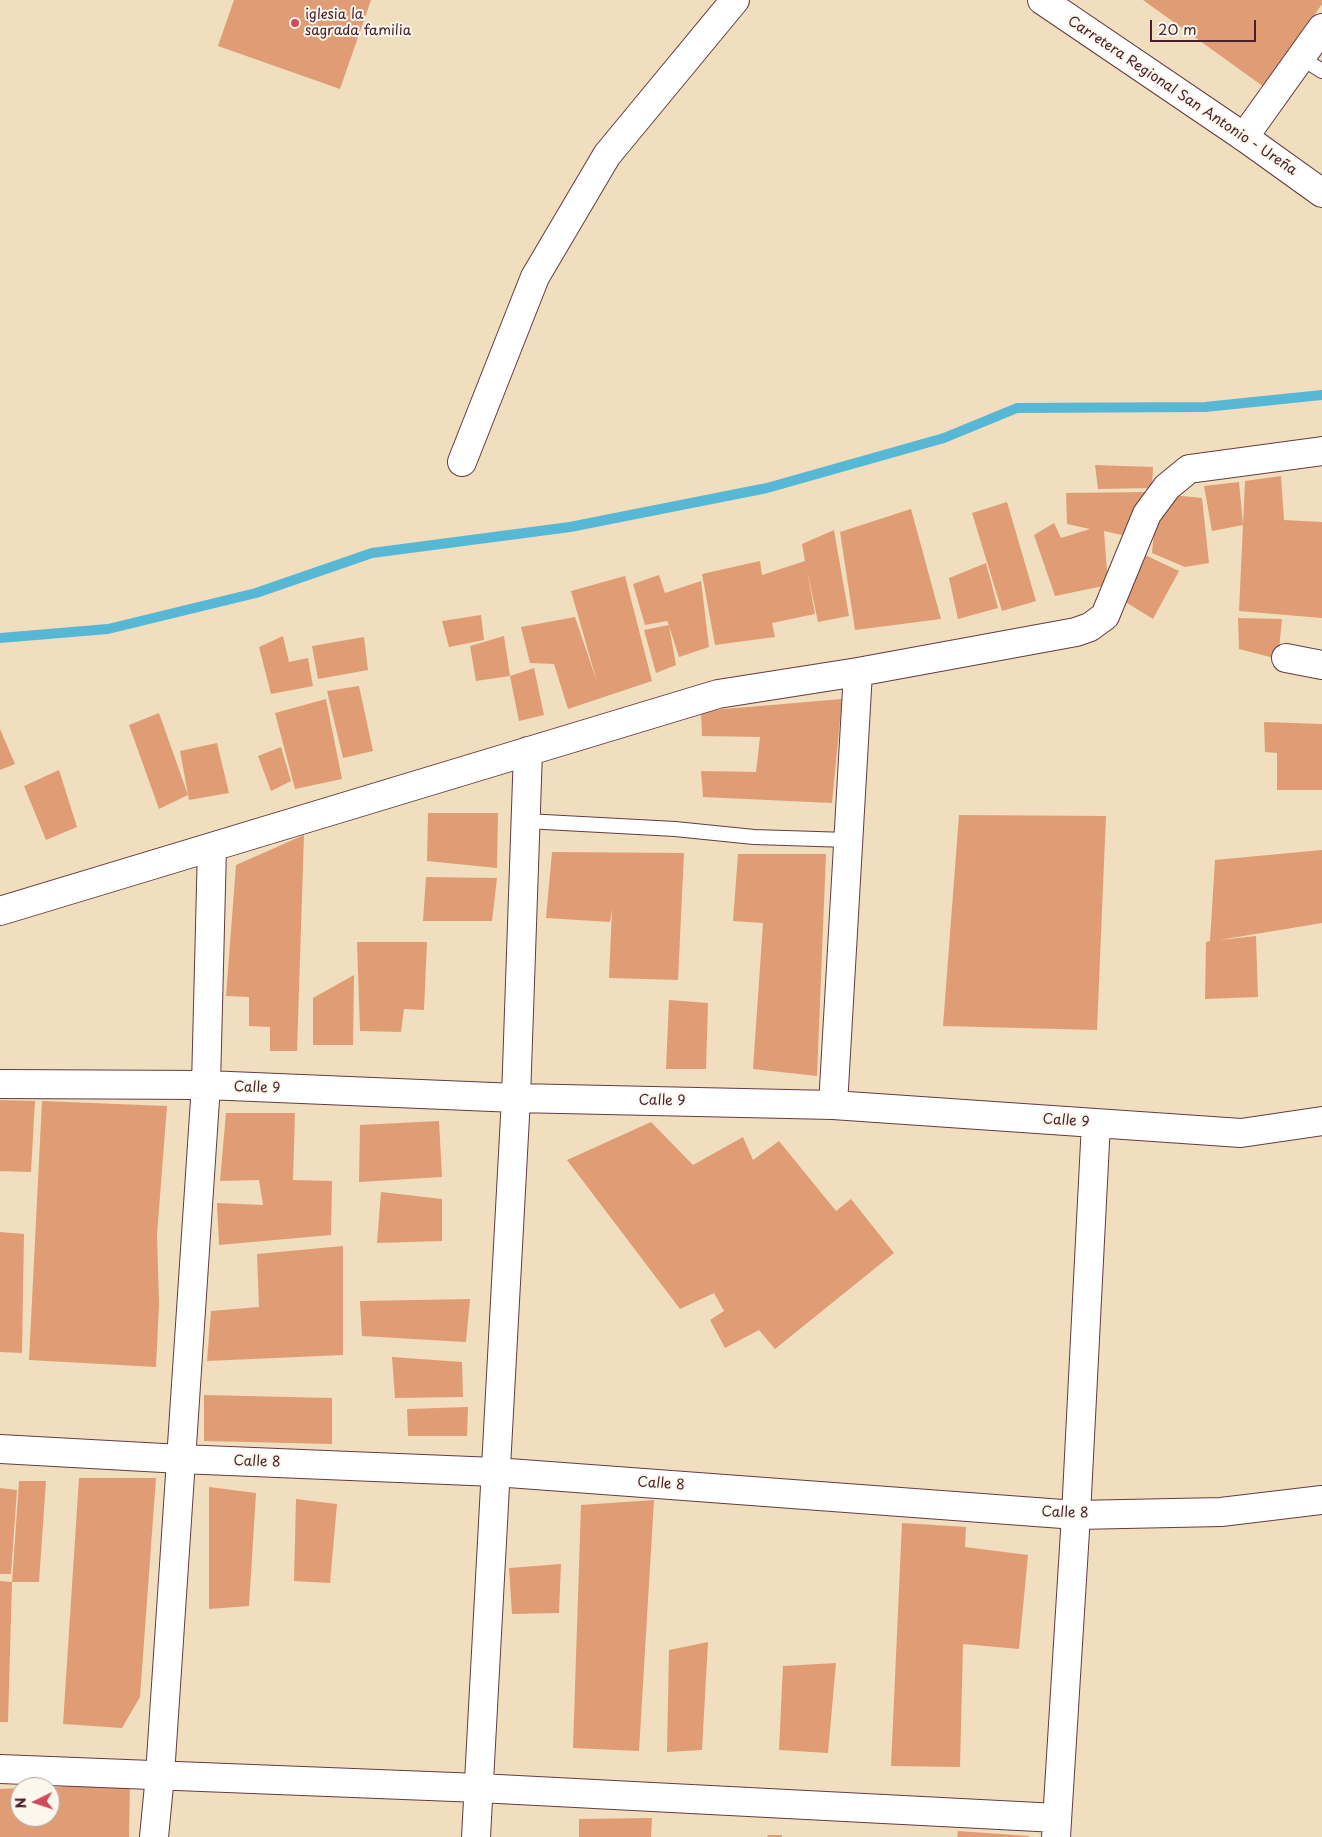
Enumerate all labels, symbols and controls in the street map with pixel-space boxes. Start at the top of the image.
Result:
place label: iglesia la sagrada familia [305,7,411,40]
scale bar [1152,10,1258,42]
street label: Carretera Regional San Antonio - Ureña [1064,13,1300,179]
marker: iglesia la sagrada familia [289,17,301,29]
text: 20 m [1158,17,1197,40]
street label: Calle 9 [233,1079,281,1097]
street label: Calle 9 [638,1092,686,1110]
street label: Calle 9 [1042,1111,1090,1131]
street label: Calle 8 [233,1453,281,1471]
street label: Calle 8 [637,1474,685,1494]
street label: Calle 8 [1041,1504,1089,1522]
north arrow [10,1777,60,1827]
text: N [10,1797,31,1809]

